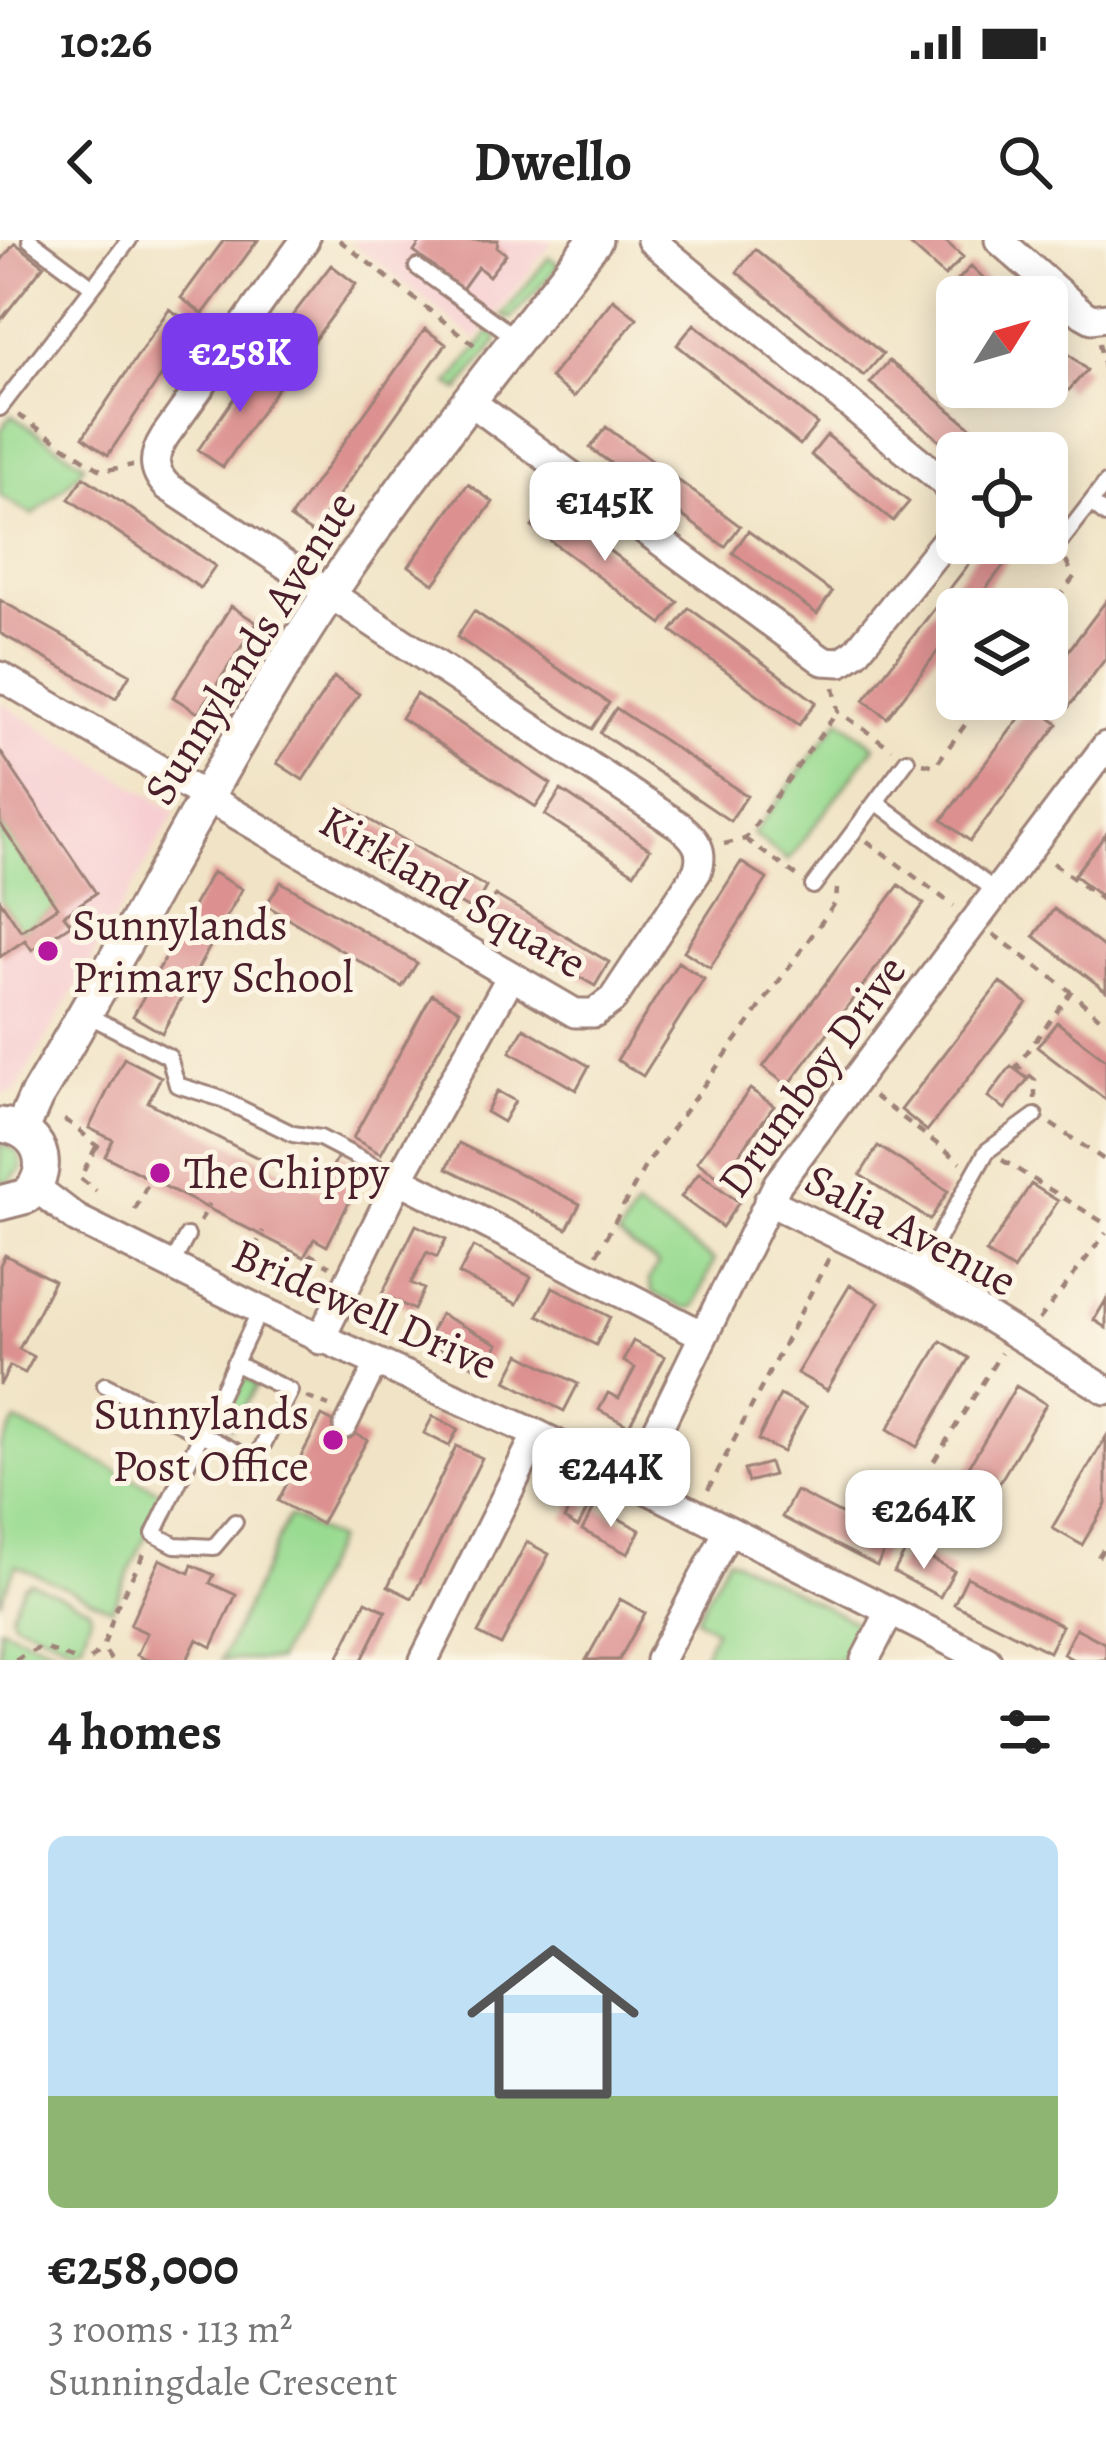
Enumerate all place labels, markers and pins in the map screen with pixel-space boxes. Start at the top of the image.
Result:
pin: €258K [156,313,324,415]
pin: €145K [521,462,689,564]
place label: Sunnylands Primary School [72,894,353,1008]
marker: Sunnylands Primary School [35,938,61,964]
place label: The Chippy [184,1142,390,1204]
marker: The Chippy [147,1160,173,1186]
place label: Sunnylands Post Office [93,1383,309,1497]
marker: Sunnylands Post Office [320,1427,346,1453]
pin: €244K [527,1428,695,1530]
pin: €264K [840,1470,1008,1572]

